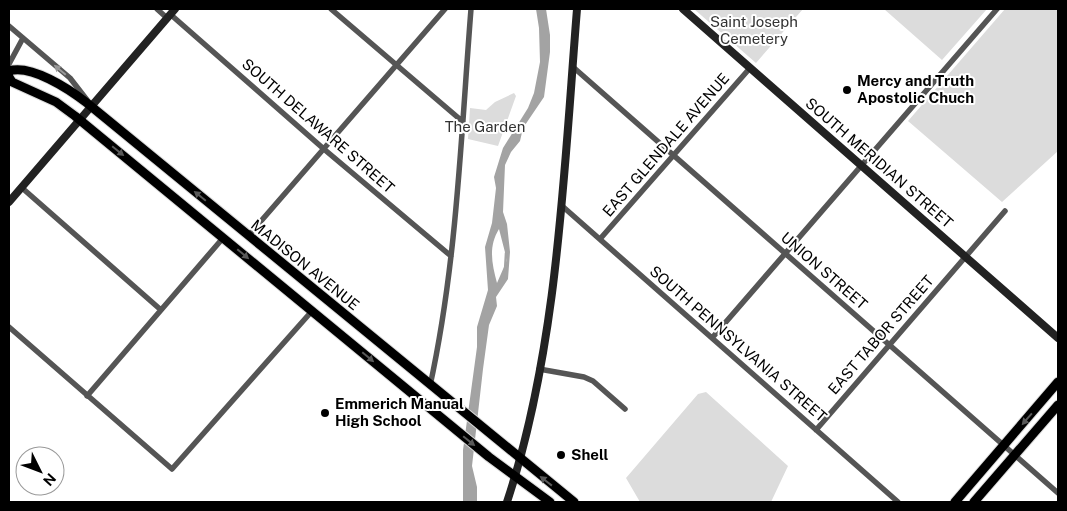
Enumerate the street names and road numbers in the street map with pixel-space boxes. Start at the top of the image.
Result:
street label: SOUTH DELAWARE STREET [239,55,398,196]
street label: EAST GLENDALE AVENUE [599,70,732,220]
street label: SOUTH MERIDIAN STREET [802,94,956,231]
street label: MADISON AVENUE [248,216,363,313]
street label: UNION STREET [778,229,871,313]
street label: SOUTH PENNSYLVANIA STREET [646,262,830,425]
street label: EAST TABOR STREET [824,272,937,398]

